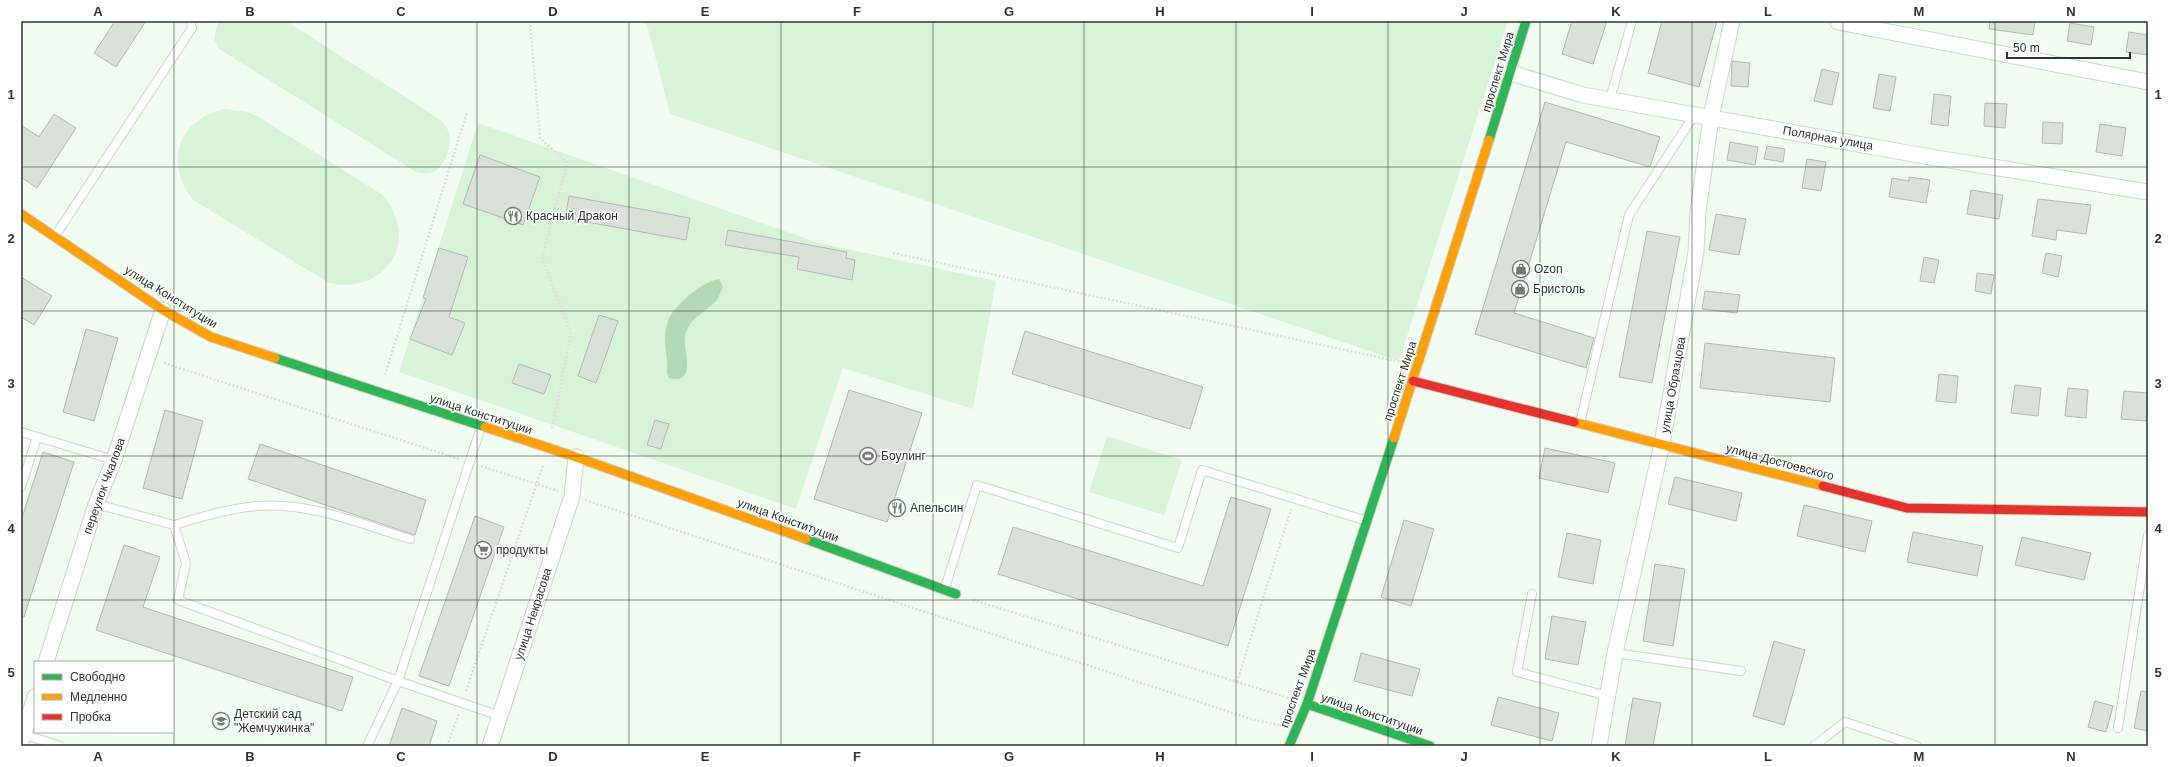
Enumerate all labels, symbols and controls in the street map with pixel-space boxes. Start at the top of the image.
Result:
text: A [93,4,103,19]
text: B [245,4,255,19]
text: C [396,4,406,19]
text: D [548,4,558,19]
text: E [701,4,710,19]
text: F [853,4,861,19]
text: G [1004,4,1014,19]
text: H [1155,4,1165,19]
text: I [1310,4,1314,19]
text: J [1460,4,1468,19]
text: K [1611,4,1621,19]
text: L [1764,4,1772,19]
text: M [1914,4,1924,19]
text: N [2066,4,2076,19]
street label: проспект Мира [1479,30,1517,114]
scale bar [2007,34,2130,60]
text: 50 m [2013,41,2040,55]
text: 1 [7,87,15,102]
text: 1 [2154,87,2162,102]
street label: Полярная улица [1782,123,1875,153]
restaurant icon: Красный Дракон [503,206,523,226]
place label: Красный Дракон [526,209,618,223]
text: 2 [7,231,15,246]
text: 2 [2154,231,2162,246]
shop icon: Ozon [1511,259,1531,279]
place label: Ozon [1534,262,1563,276]
street label: улица Конституции [122,263,220,331]
shop icon: Бристоль [1510,279,1530,299]
place label: Бристоль [1533,282,1585,296]
street label: улица Образцова [1658,335,1688,434]
street label: проспект Мира [1380,339,1420,423]
text: 3 [7,376,15,391]
text: 3 [2154,376,2162,391]
street label: улица Конституции [428,391,534,437]
street label: переулок Чкалова [80,436,128,536]
street label: улица Достоевского [1725,441,1836,483]
sports icon: Боулинг [858,446,878,466]
place label: Боулинг [881,449,926,463]
street label: улица Конституции [735,495,841,545]
restaurant icon: Апельсин [887,498,907,518]
place label: Апельсин [910,501,963,515]
text: 4 [7,521,15,536]
text: 4 [2154,521,2162,536]
supermarket icon: продукты [473,540,493,560]
place label: продукты [496,543,548,557]
street label: улица Некрасова [512,566,555,662]
street label: проспект Мира [1277,646,1319,730]
legend [34,661,174,733]
text: 5 [7,665,15,680]
text: 5 [2154,665,2162,680]
text: Свободно [70,670,125,684]
text: Медленно [70,690,127,704]
street label: улица Конституции [1319,690,1425,738]
place label: Детский сад "Жемчужинка" [234,707,314,735]
text: Пробка [70,710,111,724]
school or university icon: Детский сад "Жемчужинка" [211,711,231,731]
text: A [93,749,103,764]
text: B [245,749,255,764]
text: C [396,749,406,764]
text: D [548,749,558,764]
text: E [701,749,710,764]
text: F [853,749,861,764]
text: G [1004,749,1014,764]
text: H [1155,749,1165,764]
text: I [1310,749,1314,764]
text: J [1460,749,1468,764]
text: K [1611,749,1621,764]
text: L [1764,749,1772,764]
text: M [1914,749,1924,764]
text: N [2066,749,2076,764]

